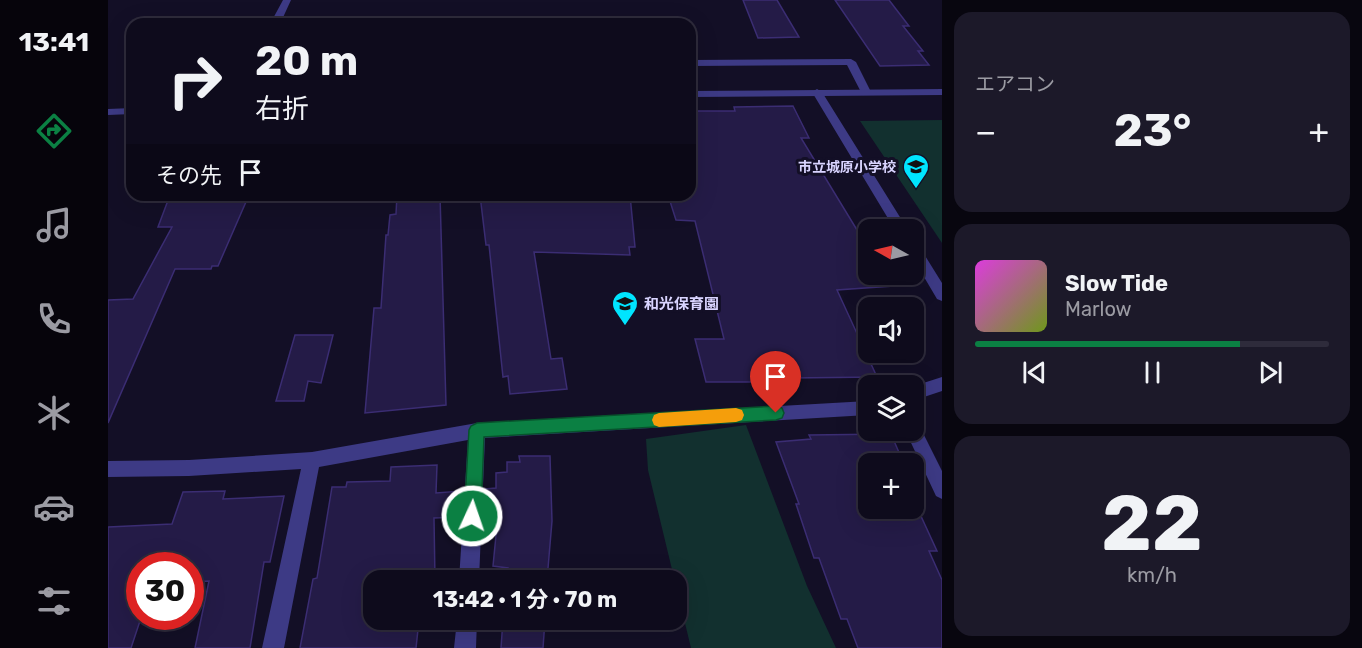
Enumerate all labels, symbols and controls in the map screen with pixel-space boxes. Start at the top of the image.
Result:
text: 13:41 [19,26,89,58]
text: 20 m [255,36,358,86]
icon: right [156,42,234,120]
text: エアコン [975,72,1055,96]
text: 右折 [255,93,309,125]
text: 23° [1114,104,1191,157]
icon: directions [33,110,75,152]
text: − [975,112,996,151]
text: + [1308,112,1329,151]
school or university icon: 市立城原小学校 [901,152,931,190]
icon: arrive [234,156,267,189]
place label: 市立城原小学校 [798,159,896,176]
text: その先 [156,162,222,189]
icon: music [33,204,75,246]
north arrow [858,219,924,285]
map controls [858,219,924,519]
text: Slow Tide [1065,270,1168,297]
school or university icon: 和光保育園 [610,289,640,327]
place label: 和光保育園 [644,295,719,313]
button: sound [858,297,924,363]
text: Marlow [1065,297,1132,321]
icon: phone [33,298,75,340]
pin [750,351,801,413]
icon: previous [1018,356,1051,389]
icon: pause [1136,356,1169,389]
icon: next [1254,356,1287,389]
icon: arrive [759,360,792,393]
button: layers [858,375,924,441]
icon: climate [33,392,75,434]
button: + [858,453,924,519]
text: 22 [1101,477,1203,570]
position arrow [440,484,504,548]
icon: car [33,486,75,528]
speed limit sign: 30 [126,552,204,630]
text: km/h [1127,563,1177,587]
icon: filters [33,580,75,622]
text: 13:42 · 1 分 · 70 m [433,586,617,613]

